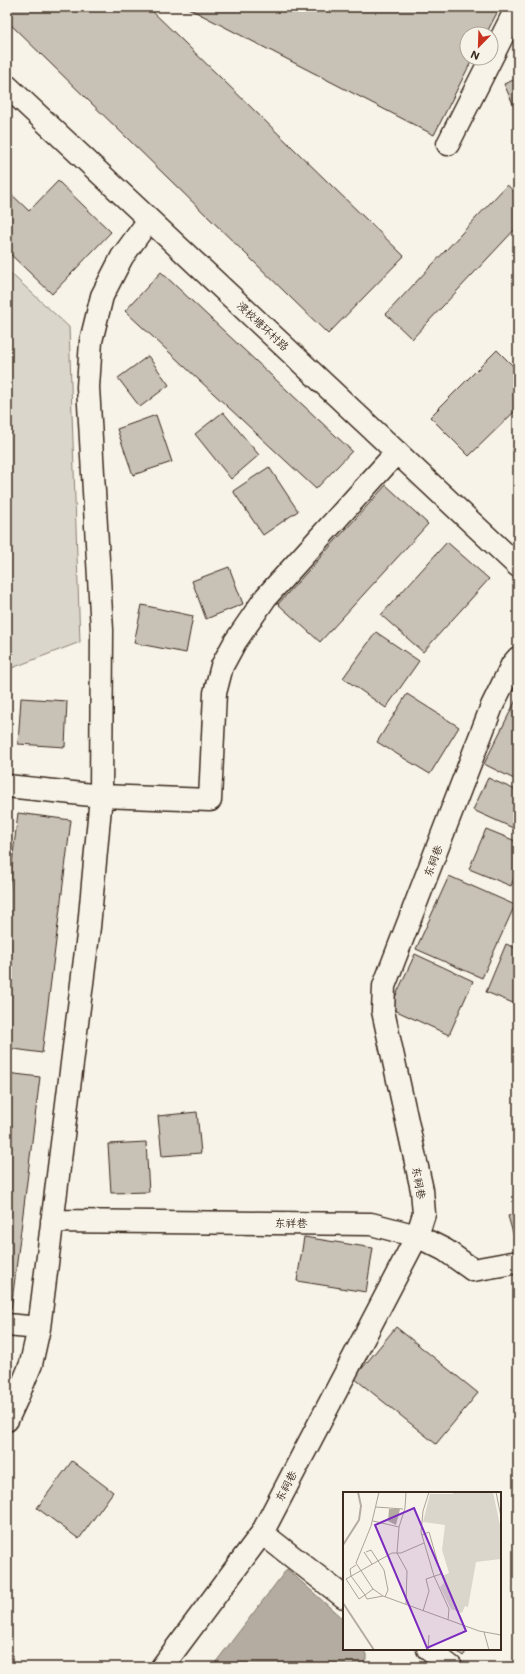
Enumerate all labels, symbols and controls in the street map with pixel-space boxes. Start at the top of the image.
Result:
north arrow [459,26,499,66]
text: N [468,47,482,64]
street label: 浸校塘环村路 [234,298,293,354]
street label: 东祠巷 [420,843,445,879]
street label: 东祠巷 [409,1165,430,1200]
street label: 东祥巷 [275,1215,308,1230]
street label: 东祠巷 [271,1468,300,1504]
inset map [343,1492,501,1650]

